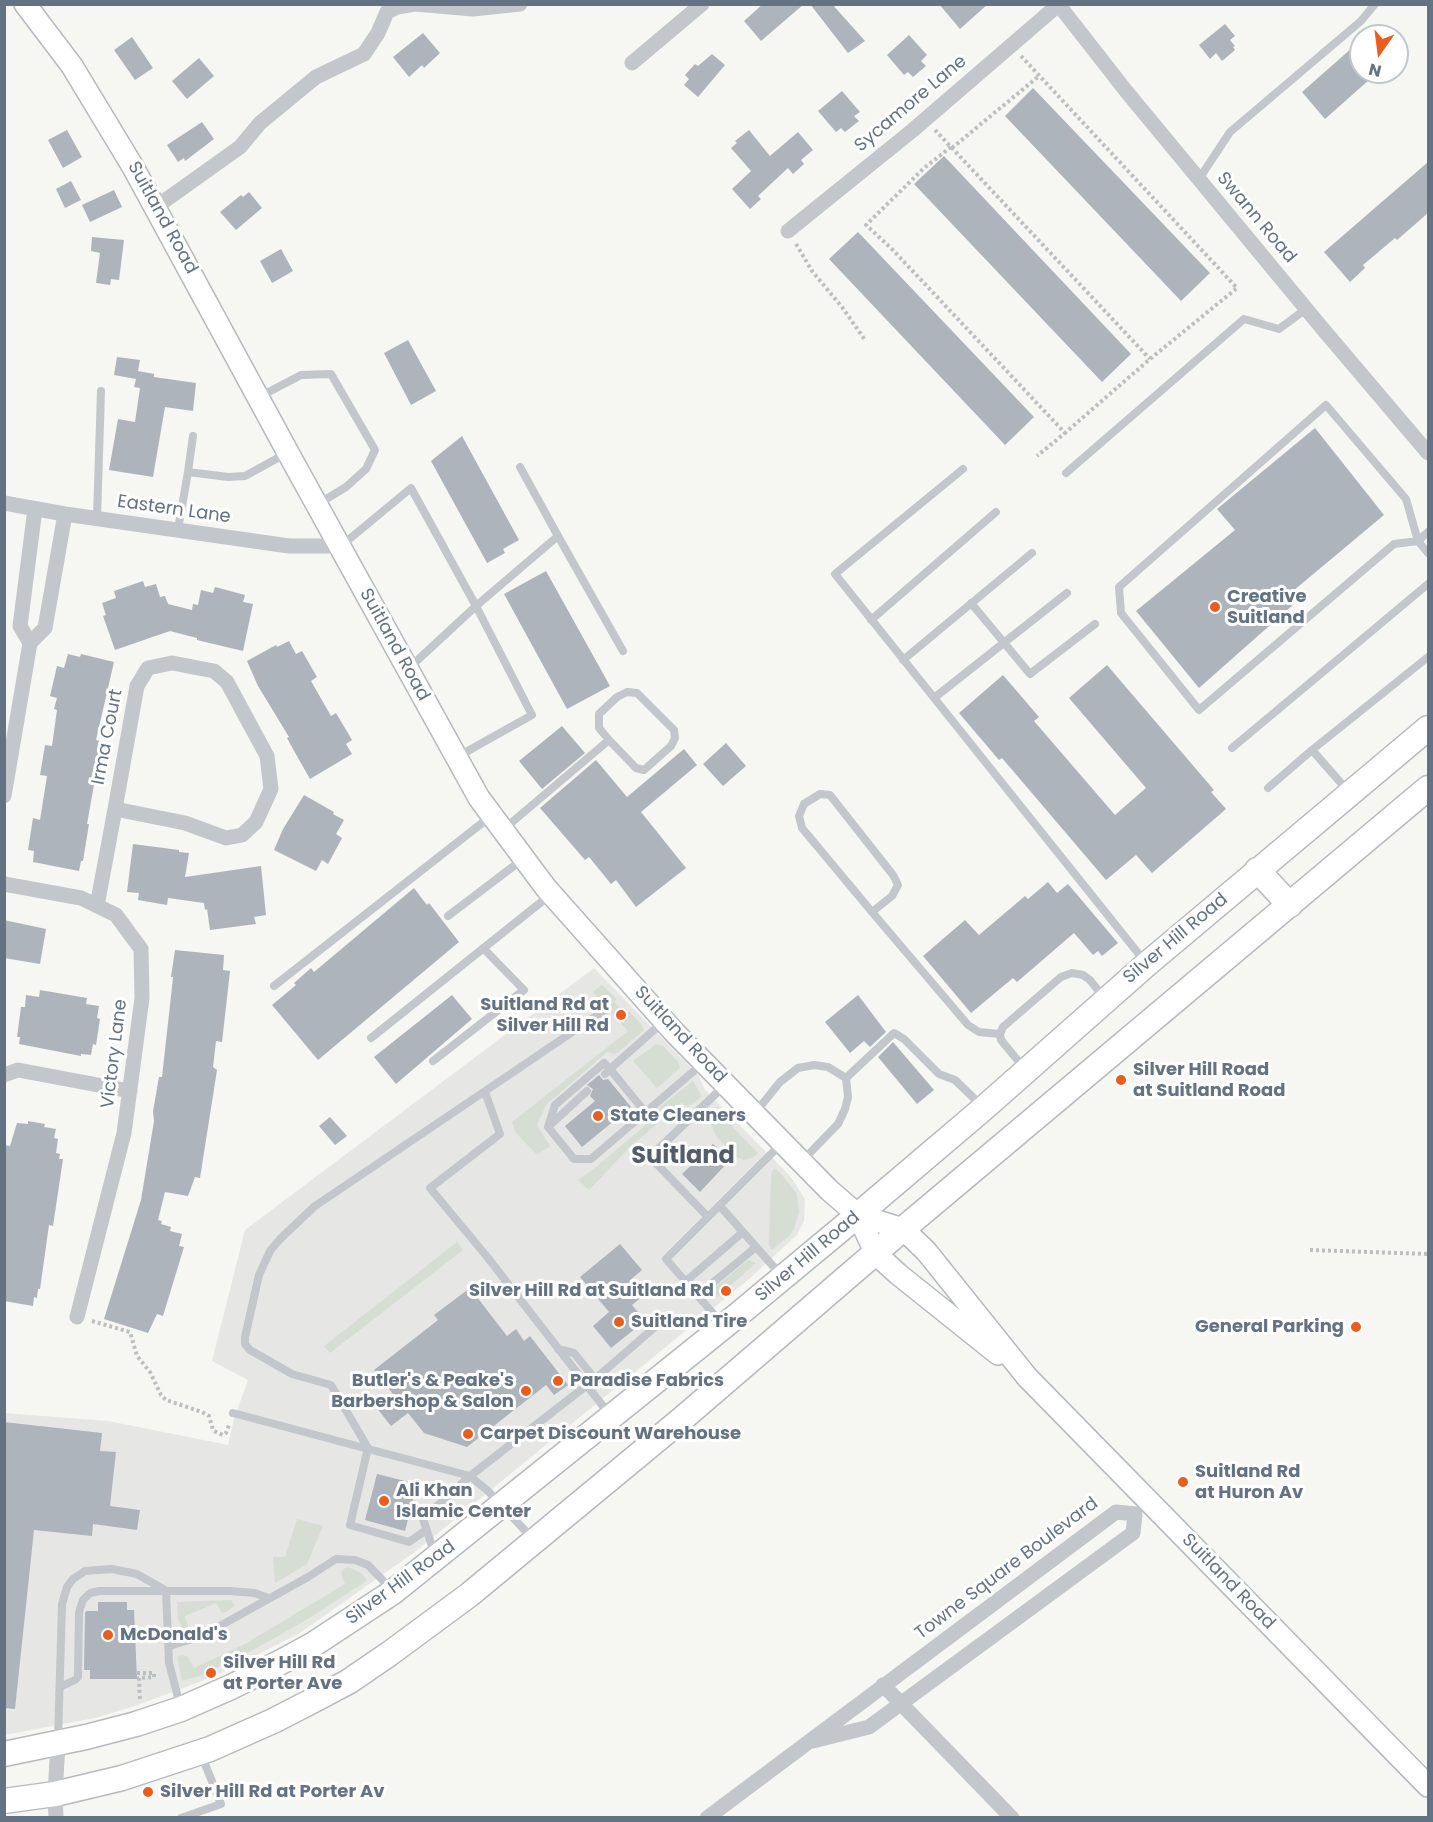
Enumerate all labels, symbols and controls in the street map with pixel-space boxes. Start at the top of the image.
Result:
north arrow [1349,24,1409,84]
street label: Sycamore Lane [851,51,971,157]
text: N [1366,57,1384,83]
street label: Suitland Road [122,158,202,278]
street label: Swann Road [1212,168,1300,268]
street label: Eastern Lane [116,491,232,529]
street label: Suitland Road [354,585,434,705]
place label: Creative Suitland [1227,586,1307,628]
marker: Creative Suitland [1208,600,1222,614]
street label: Irma Court [88,687,128,787]
street label: Silver Hill Road [1119,889,1233,989]
street label: Suitland Road [629,982,731,1088]
place label: Suitland Rd at Silver Hill Rd [480,994,609,1036]
street label: Victory Lane [98,998,132,1110]
marker: Suitland Rd at Silver Hill Rd [614,1008,628,1022]
place label: Silver Hill Road at Suitland Road [1133,1059,1286,1102]
marker: Silver Hill Road at Suitland Road [1114,1073,1128,1087]
place label: State Cleaners [610,1105,746,1127]
marker: State Cleaners [591,1109,605,1123]
district label: Suitland [631,1143,735,1171]
street label: Silver Hill Road [751,1207,865,1307]
place label: Silver Hill Rd at Suitland Rd [469,1280,714,1302]
marker: Silver Hill Rd at Suitland Rd [719,1284,733,1298]
place label: Suitland Tire [631,1311,747,1333]
marker: Suitland Tire [612,1315,626,1329]
place label: General Parking [1195,1316,1344,1338]
marker: General Parking [1349,1320,1363,1334]
place label: Butler's & Peake's Barbershop & Salon [331,1370,514,1412]
place label: Paradise Fabrics [570,1370,724,1392]
marker: Paradise Fabrics [551,1374,565,1388]
marker: Butler's & Peake's Barbershop & Salon [519,1384,533,1398]
place label: Carpet Discount Warehouse [480,1423,741,1445]
marker: Carpet Discount Warehouse [461,1427,475,1441]
place label: Suitland Rd at Huron Av [1195,1461,1303,1504]
marker: Suitland Rd at Huron Av [1176,1475,1190,1489]
place label: Ali Khan Islamic Center [396,1480,531,1522]
street label: Towne Square Boulevard [911,1493,1103,1645]
marker: Ali Khan Islamic Center [377,1494,391,1508]
street label: Suitland Road [1177,1530,1279,1634]
street label: Silver Hill Road [342,1536,460,1630]
place label: McDonald's [120,1624,228,1646]
marker: McDonald's [101,1628,115,1642]
place label: Silver Hill Rd at Porter Ave [223,1652,342,1694]
marker: Silver Hill Rd at Porter Ave [204,1666,218,1680]
place label: Silver Hill Rd at Porter Av [160,1781,384,1803]
marker: Silver Hill Rd at Porter Av [141,1785,155,1799]

